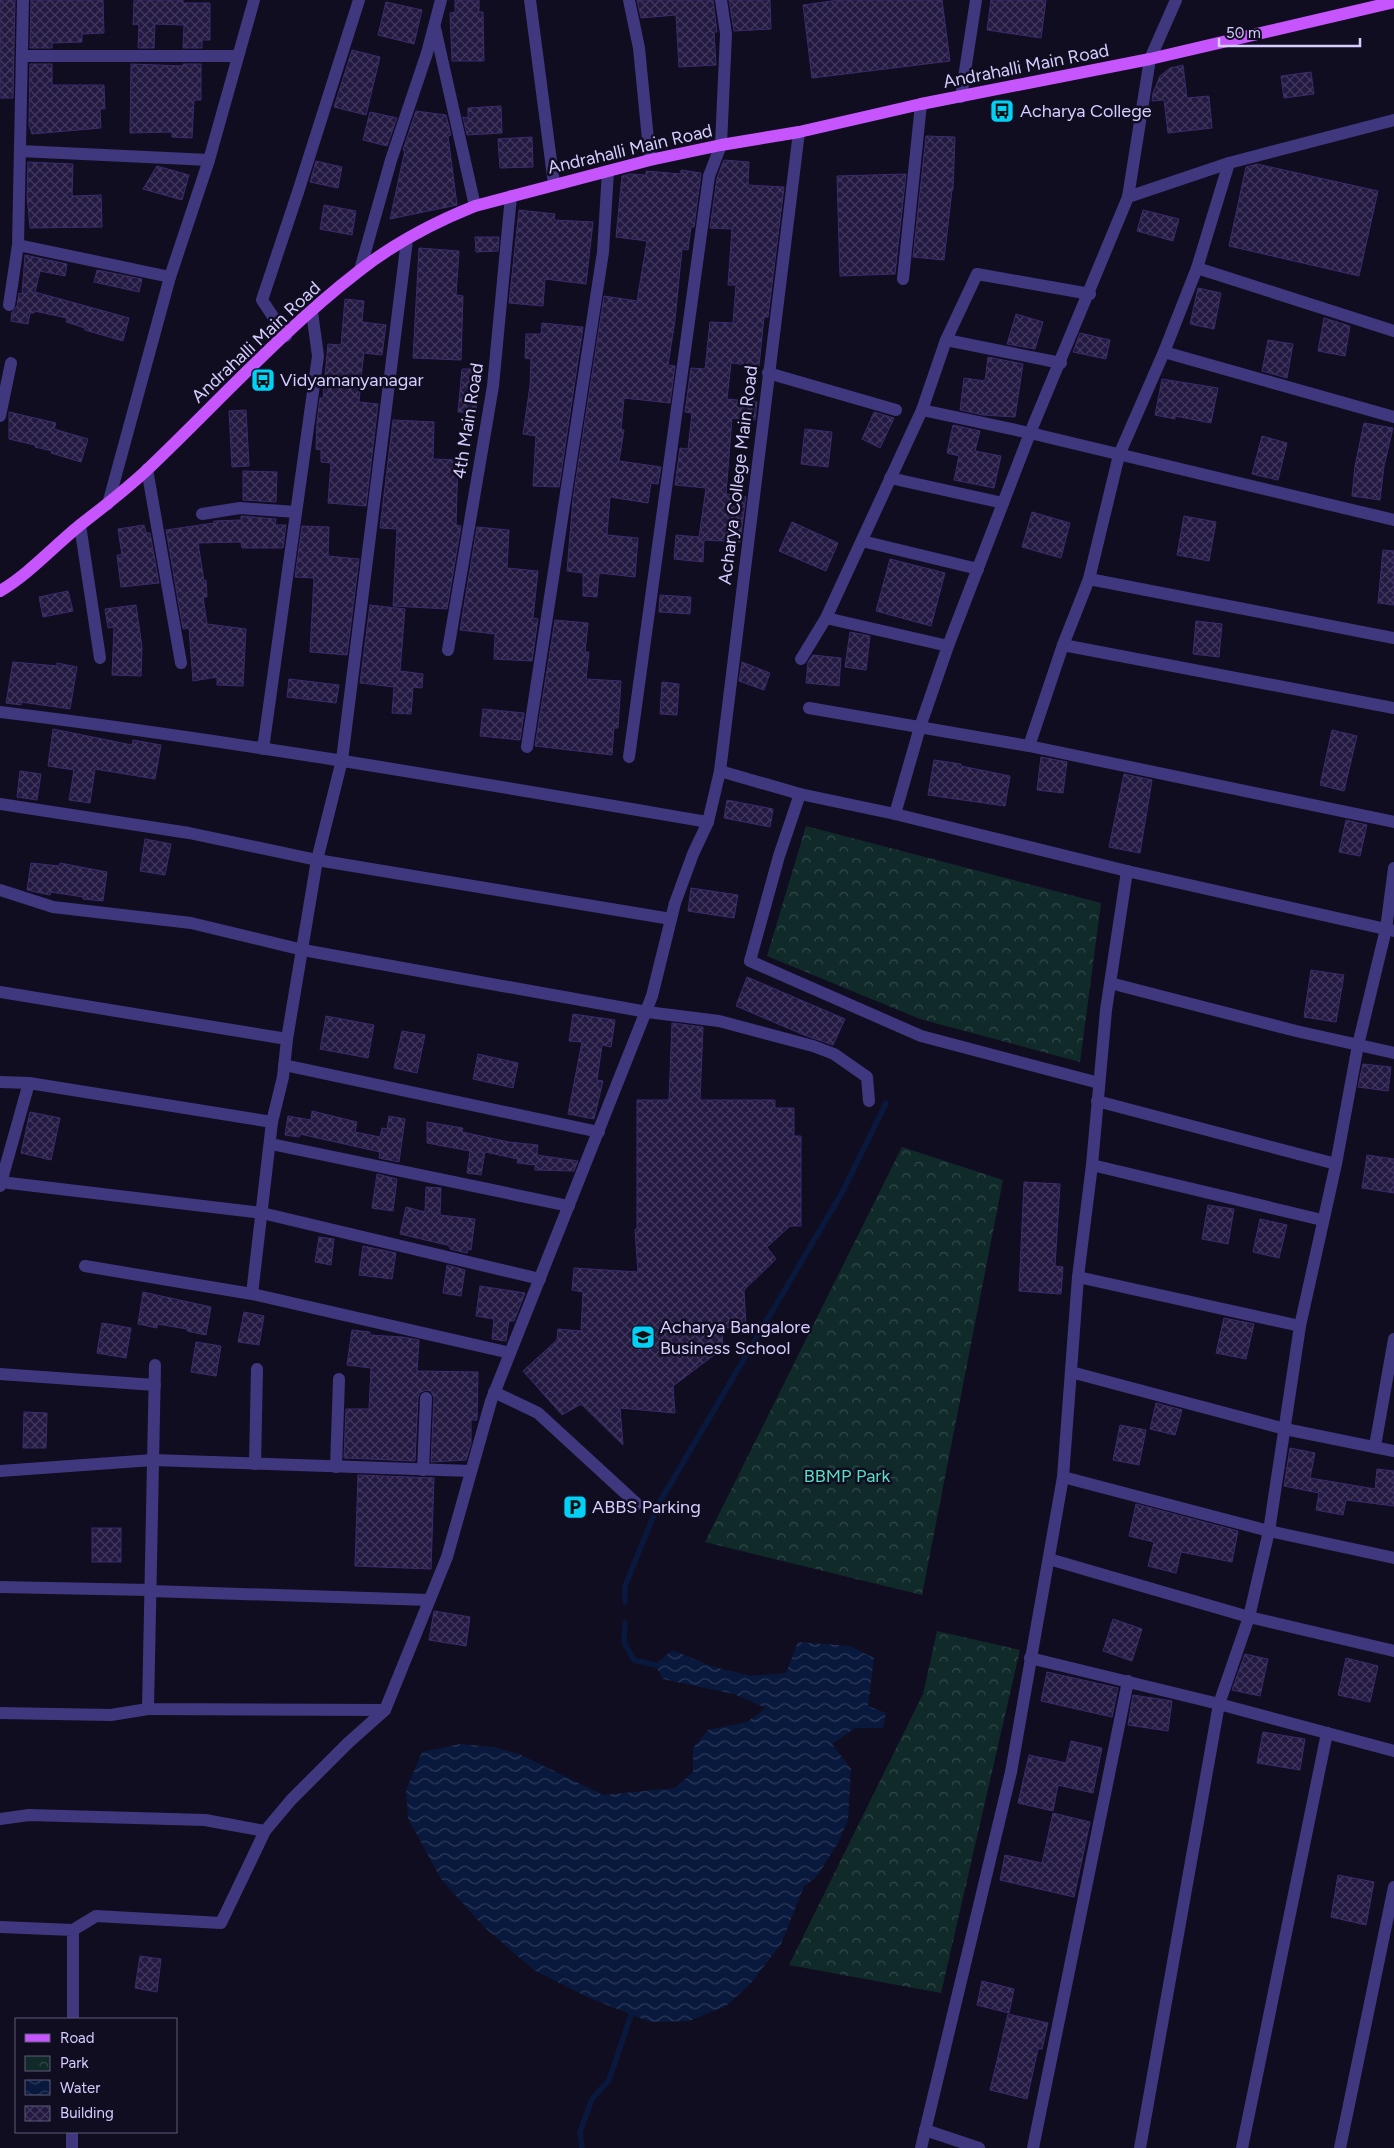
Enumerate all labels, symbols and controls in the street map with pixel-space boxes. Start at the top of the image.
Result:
scale bar [1219,15,1360,47]
text: 50 m [1226,24,1261,42]
street label: Andrahalli Main Road [941,39,1111,93]
bus stop icon: Acharya College [989,98,1015,124]
place label: Acharya College [1020,100,1152,122]
street label: Andrahalli Main Road [546,119,714,179]
street label: Andrahalli Main Road [187,277,325,407]
street label: 4th Main Road [448,362,488,480]
street label: Acharya College Main Road [714,364,762,586]
bus stop icon: Vidyamanyanagar [250,367,276,393]
place label: Vidyamanyanagar [280,369,424,391]
place label: Acharya Bangalore Business School [660,1316,810,1359]
school or university icon: Acharya Bangalore Business School [630,1324,656,1350]
park label: BBMP Park [804,1465,890,1487]
parking icon: ABBS Parking [562,1494,588,1520]
place label: ABBS Parking [592,1496,701,1518]
legend [15,2018,178,2133]
text: Road [60,2029,95,2047]
text: Park [60,2054,89,2072]
text: Water [60,2079,100,2097]
text: Building [60,2104,114,2122]

